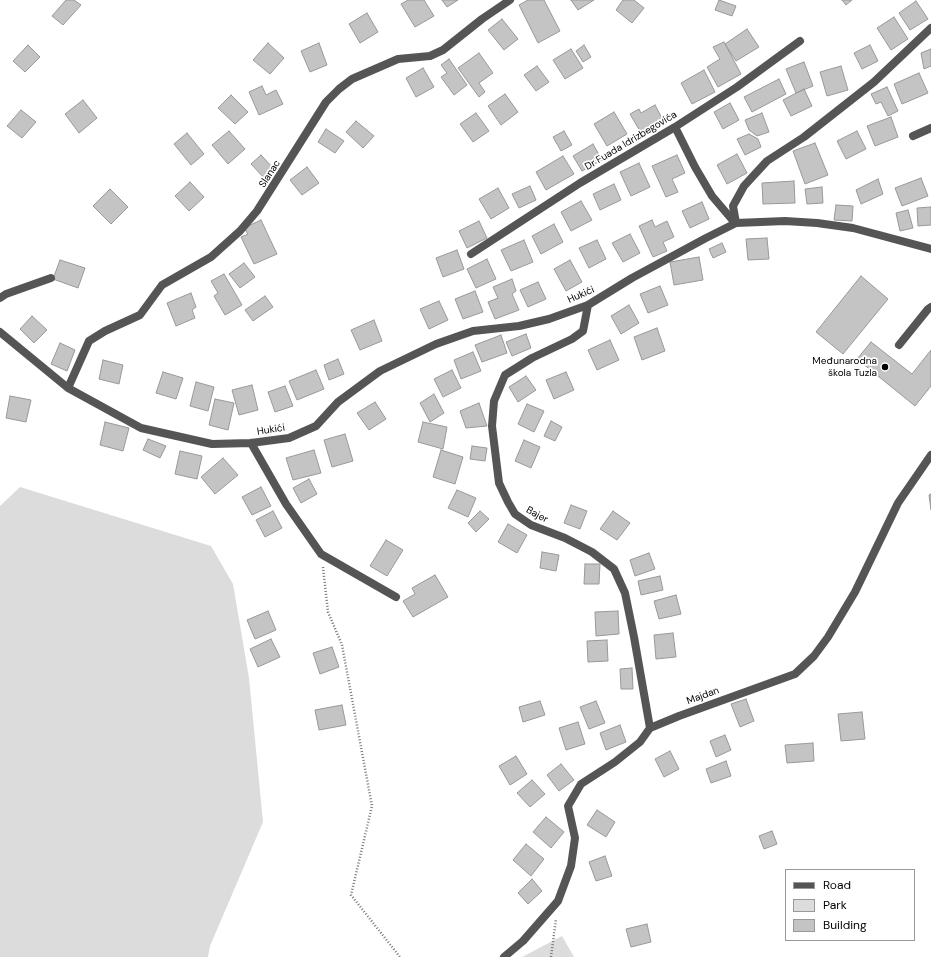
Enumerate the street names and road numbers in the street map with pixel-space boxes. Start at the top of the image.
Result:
street label: Dr Fuada Idrizbegovića [583,109,679,173]
street label: Slanac [257,158,283,190]
street label: Hukići [566,284,596,306]
street label: Hukići [256,422,286,438]
street label: Bajer [524,504,550,526]
street label: Majdan [685,685,721,707]

